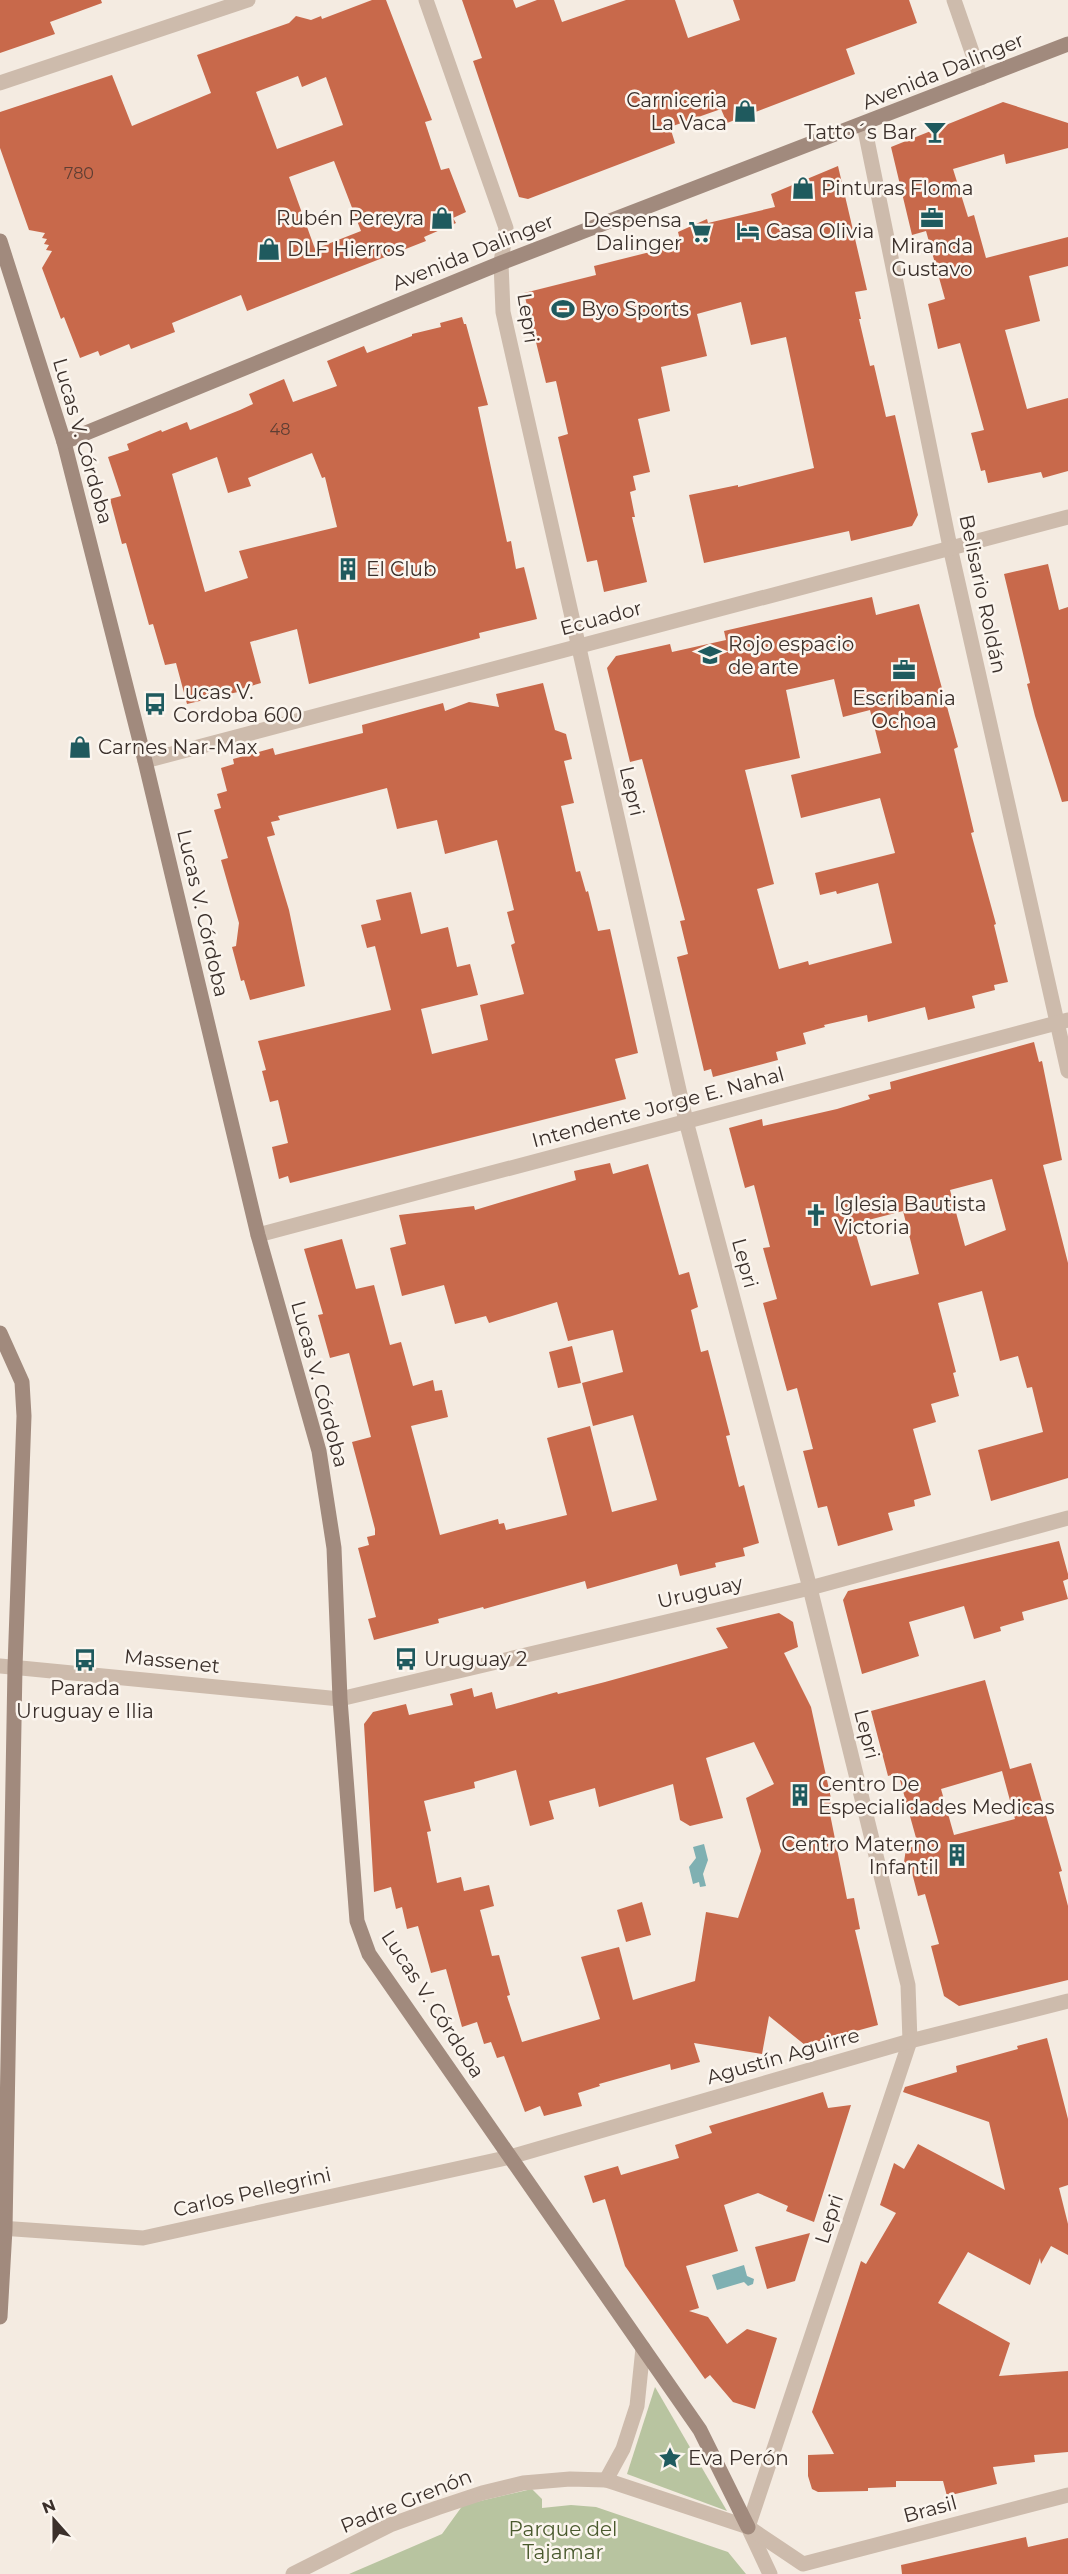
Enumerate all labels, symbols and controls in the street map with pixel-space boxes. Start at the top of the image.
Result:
street label: Avenida Dalinger [859,28,1027,114]
place label: Carniceria La Vaca [626,88,727,135]
shop icon: Carniceria La Vaca [732,98,758,124]
bar icon: Tatto´s Bar [922,119,948,145]
place label: Tatto´s Bar [804,120,917,144]
house number: 780 [64,164,94,183]
shop icon: Pinturas Floma [790,175,816,201]
place label: Pinturas Floma [821,176,973,200]
shop icon: Rubén Pereyra [429,205,455,231]
office icon: Miranda Gustavo [919,205,945,231]
place label: Rubén Pereyra [276,206,424,230]
place label: Despensa Dalinger [583,208,682,255]
street label: Avenida Dalinger [389,209,557,295]
hotel icon: Casa Olivia [735,218,761,244]
supermarket icon: Despensa Dalinger [687,219,713,245]
place label: Casa Olivia [766,219,874,243]
place label: Miranda Gustavo [891,234,973,281]
shop icon: DLF Hierros [256,236,282,262]
place label: DLF Hierros [287,237,405,261]
street label: Lepri [512,291,544,345]
sports icon: Byo Sports [550,296,576,322]
place label: Byo Sports [581,297,689,321]
street label: Lucas V. Córdoba [48,355,118,527]
house number: 48 [270,420,290,439]
street label: Belisario Roldán [954,512,1012,676]
building icon: El Club [335,556,361,582]
place label: El Club [366,557,437,581]
street label: Ecuador [557,596,645,640]
place label: Rojo espacio de arte [728,632,854,679]
school or university icon: Rojo espacio de arte [697,642,723,668]
office icon: Escribania Ochoa [891,657,917,683]
place label: Lucas V. Cordoba 600 [173,680,302,727]
place label: Escribania Ochoa [852,686,956,733]
bus stop icon: Lucas V. Cordoba 600 [142,691,168,717]
shop icon: Carnes Nar-Max [67,734,93,760]
place label: Carnes Nar-Max [98,735,258,759]
street label: Lepri [615,764,649,818]
street label: Lucas V. Córdoba [172,827,234,999]
street label: Intendente Jorge E. Nahal [529,1062,787,1152]
place label: Iglesia Bautista Victoria [834,1192,986,1239]
church icon: Iglesia Bautista Victoria [803,1202,829,1228]
street label: Lepri [727,1235,763,1291]
street label: Lucas V. Córdoba [286,1298,354,1470]
street label: Uruguay [655,1571,745,1613]
street label: Massenet [123,1644,221,1678]
bus stop icon: Uruguay 2 [393,1646,419,1672]
bus stop icon: Parada Uruguay e Ilia [72,1647,98,1673]
place label: Uruguay 2 [424,1647,527,1671]
place label: Parada Uruguay e Ilia [16,1676,154,1723]
street label: Lepri [849,1707,885,1761]
place label: Centro De Especialidades Medicas [818,1772,1055,1819]
building icon: Centro De Especialidades Medicas [787,1782,813,1808]
place label: Centro Materno Infantil [781,1832,939,1879]
building icon: Centro Materno Infantil [944,1842,970,1868]
street label: Lucas V. Córdoba [376,1926,490,2082]
street label: Agustín Aguirre [704,2023,862,2089]
street label: Carlos Pellegrini [171,2162,333,2222]
street label: Lepri [810,2191,848,2247]
place icon: Eva Perón [657,2445,683,2471]
place label: Eva Perón [688,2446,789,2470]
street label: Padre Grenón [337,2464,475,2538]
north arrow [24,2490,84,2550]
street label: Brasil [901,2490,959,2528]
text: N [39,2495,58,2518]
park label: Parque del Tajamar [509,2517,617,2564]

